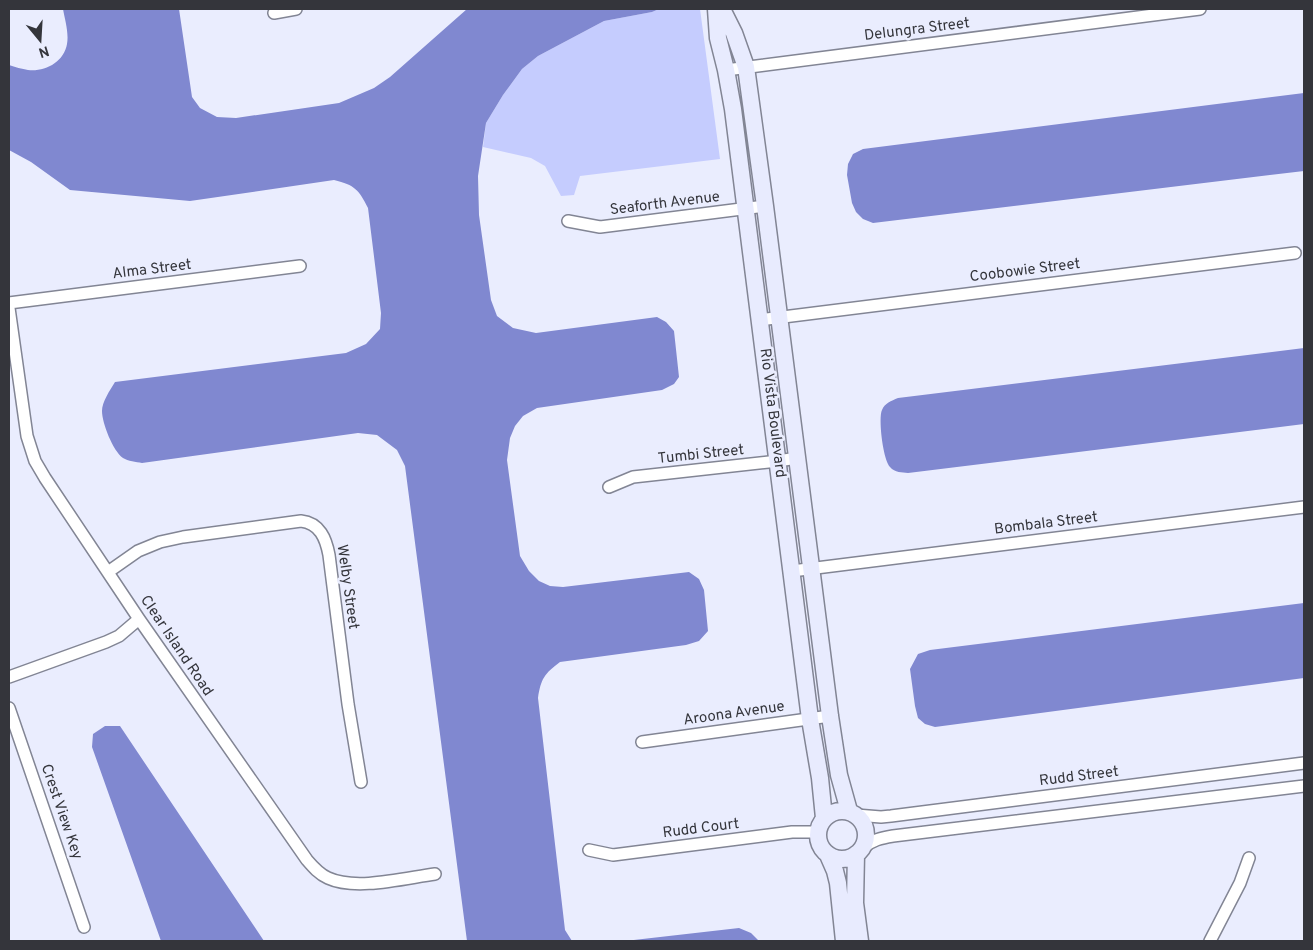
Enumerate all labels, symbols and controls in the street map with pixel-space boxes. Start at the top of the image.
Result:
street label: Delungra Street [863,14,971,46]
north arrow [15,15,65,65]
text: N [36,41,51,61]
street label: Seaforth Avenue [609,188,721,220]
street label: Coobowie Street [969,255,1081,287]
street label: Alma Street [111,256,193,284]
street label: Rio Vista Boulevard [755,347,789,479]
street label: Tumbi Street [657,441,745,469]
street label: Bombala Street [993,508,1099,540]
street label: Welby Street [332,543,362,631]
street label: Clear Island Road [135,592,217,700]
street label: Aroona Avenue [682,697,786,731]
street label: Crest View Key [36,762,86,862]
street label: Rudd Street [1038,763,1120,791]
street label: Rudd Court [662,815,740,843]

